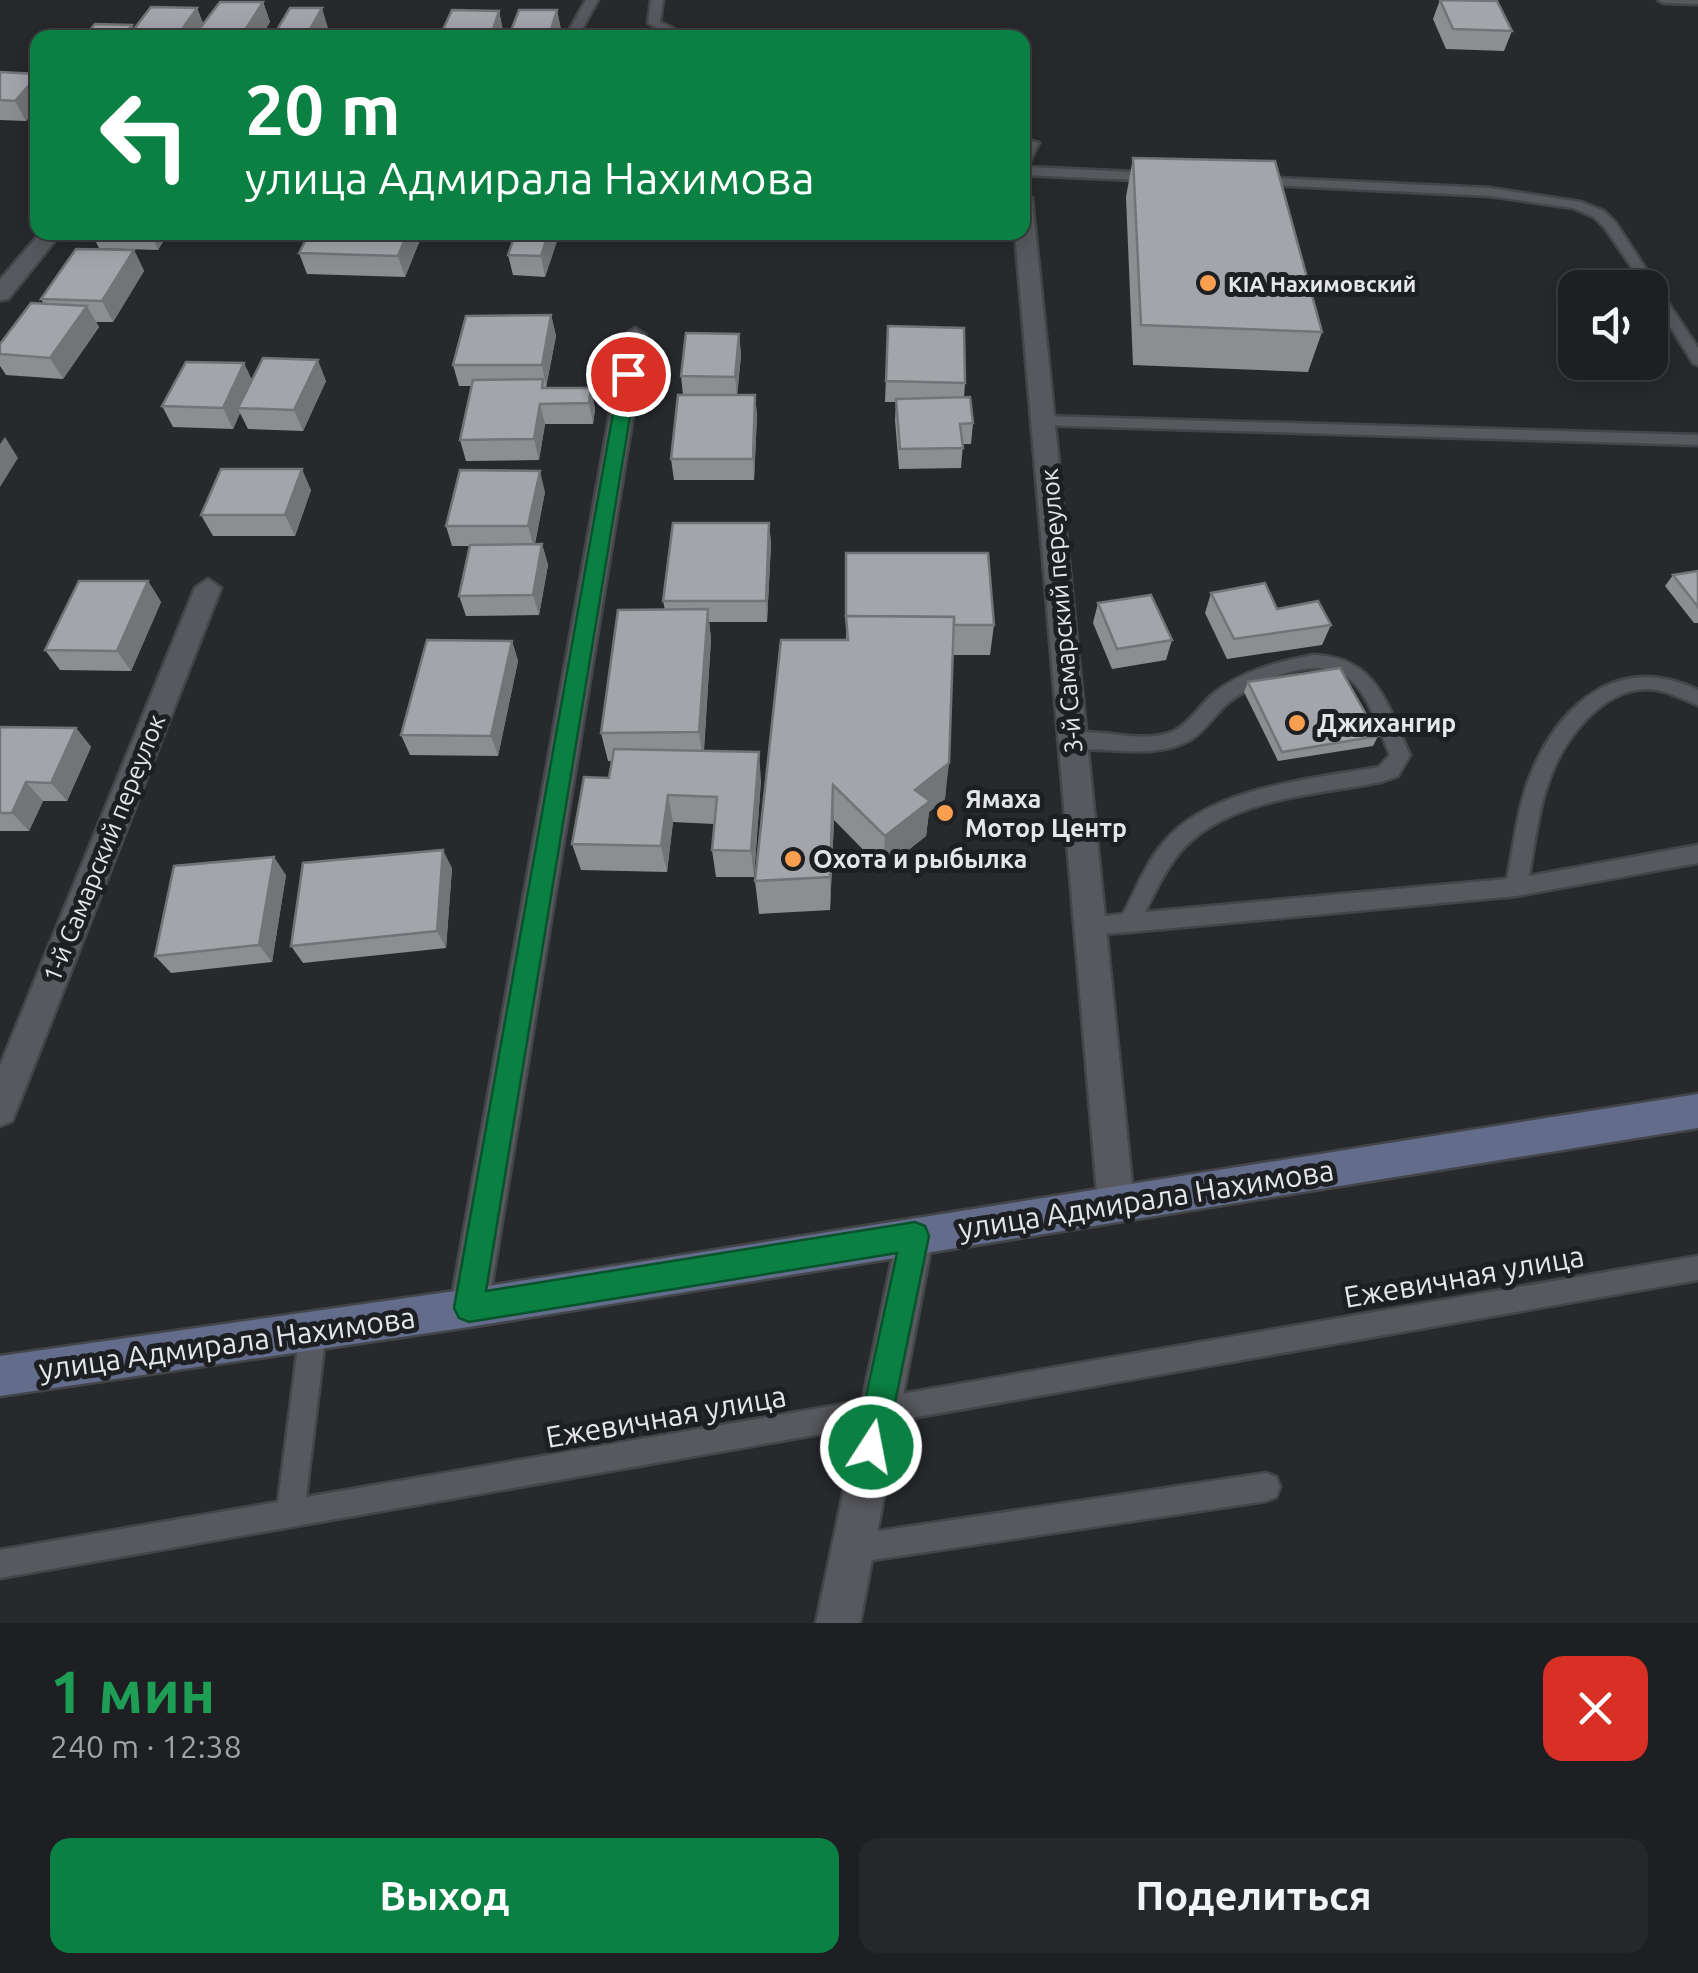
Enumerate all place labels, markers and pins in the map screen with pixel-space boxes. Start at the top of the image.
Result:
place label: KIA Нахимовский [1228,271,1416,296]
marker: KIA Нахимовский [1197,272,1219,294]
pin [586,332,671,417]
place label: Джихангир [1317,709,1456,737]
marker: Джихангир [1286,712,1308,734]
place label: Ямаха Мотор Центр [965,785,1127,842]
marker: Ямаха Мотор Центр [934,802,956,824]
place label: Охота и рыбылка [813,845,1027,873]
marker: Охота и рыбылка [782,848,804,870]

